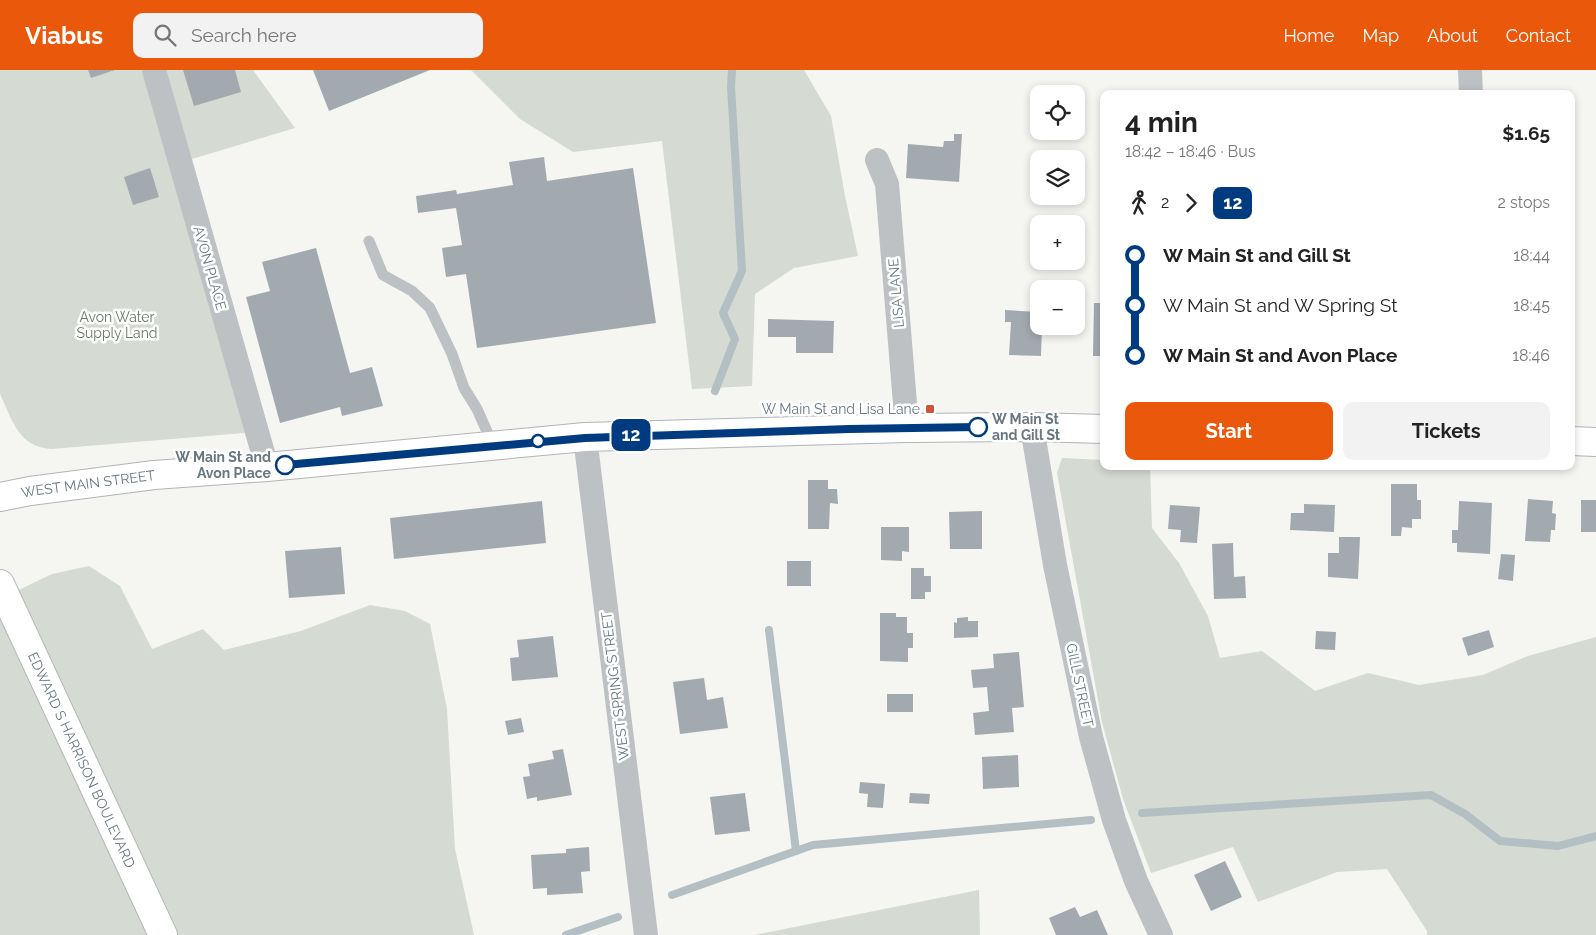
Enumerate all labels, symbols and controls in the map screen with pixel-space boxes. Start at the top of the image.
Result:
search box [133,13,483,58]
text: Viabus [25,21,103,50]
icon: search [151,21,179,49]
text: Search here [191,24,297,46]
text: Home [1283,25,1334,46]
text: Map [1362,25,1399,46]
text: About [1427,25,1478,46]
text: Contact [1506,25,1571,46]
map controls [1030,85,1085,335]
button: locate [1030,85,1085,140]
text: 4 min [1125,106,1198,139]
text: $1.65 [1502,122,1550,144]
text: 18:42 – 18:46 · Bus [1125,142,1256,161]
button: layers [1030,150,1085,205]
icon: walk [1125,189,1153,217]
icon: forward [1177,189,1205,217]
text: 12 [1223,192,1242,213]
text: 2 [1161,193,1169,212]
text: 2 stops [1498,193,1550,212]
button: + [1030,215,1085,270]
street label: AVON PLACE [190,224,230,312]
text: W Main St and Gill St [1163,244,1351,266]
text: 18:44 [1513,246,1550,265]
street label: LISA LANE [885,258,907,328]
button: − [1030,280,1085,335]
text: W Main St and W Spring St [1163,294,1398,316]
text: 18:45 [1513,296,1550,315]
park label: Avon Water Supply Land [76,309,158,341]
text: W Main St and Avon Place [1163,344,1397,366]
text: 18:46 [1512,346,1550,365]
place label: W Main St and Lisa Lane [762,401,920,417]
button: Start [1125,402,1333,460]
button: Tickets [1343,402,1550,460]
marker: W Main St and Lisa Lane [924,403,936,415]
place label: W Main St and Gill St [992,411,1061,443]
marker: W Main St and Gill St [968,417,988,437]
line badge: 12 [608,419,654,451]
text: 12 [621,424,641,445]
unlabelled marker [531,434,545,448]
place label: W Main St and Avon Place [175,449,272,481]
marker: W Main St and Avon Place [275,455,295,475]
street label: WEST MAIN STREET [20,467,156,501]
street label: WEST SPRING STREET [598,611,632,761]
street label: GILL STREET [1063,642,1097,729]
street label: EDWARD S HARRISON BOULEVARD [25,650,139,870]

